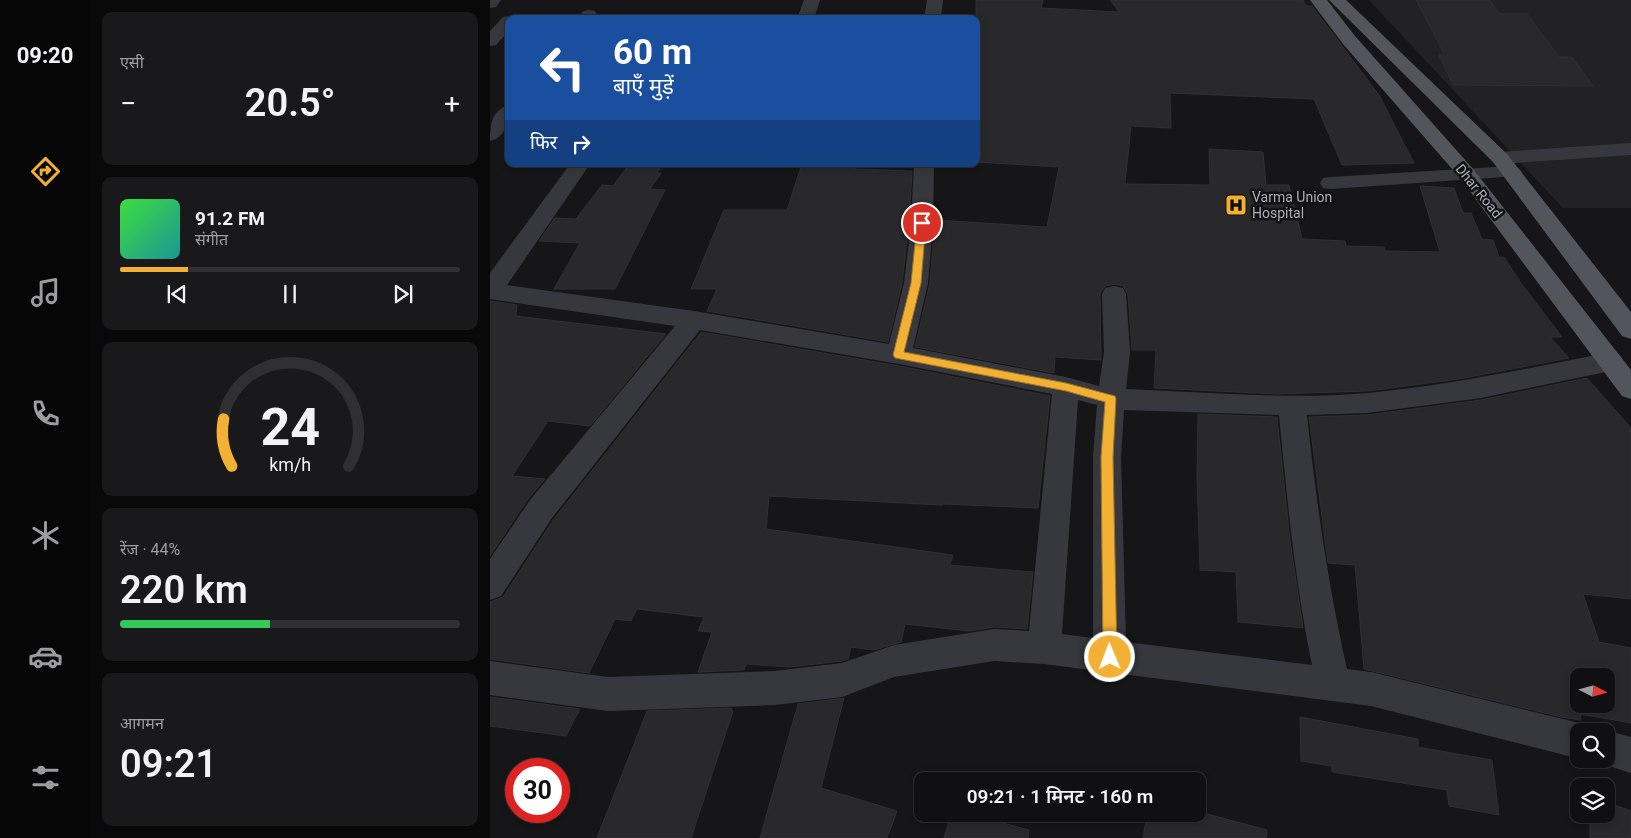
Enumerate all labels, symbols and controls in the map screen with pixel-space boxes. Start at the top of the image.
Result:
text: 60 m [613,32,692,73]
icon: left [530,35,595,100]
text: 09:20 [17,43,73,68]
text: एसी [120,53,144,72]
text: बाएँ मुड़ें [613,74,674,99]
text: 20.5° [245,81,335,125]
text: − [120,87,136,120]
text: + [444,87,460,120]
icon: right [567,130,595,158]
text: फिर [530,131,557,154]
icon: directions [28,154,63,189]
street label: Dhar Road [1452,161,1506,221]
place label: Varma Union Hospital [1252,189,1332,221]
hospital icon: Varma Union Hospital [1224,193,1248,217]
pin [901,202,943,244]
text: 91.2 FM [195,207,265,230]
icon: arrive [908,209,936,237]
text: संगीत [195,230,228,249]
icon: music [28,275,63,310]
icon: previous [163,280,191,308]
icon: pause [276,280,304,308]
icon: next [389,280,417,308]
icon: phone [28,396,63,431]
text: 24 [260,397,320,458]
text: km/h [269,454,311,475]
icon: climate [28,518,63,553]
text: रेंज · 44% [120,540,180,559]
text: 220 km [120,568,248,612]
position arrow [1083,630,1135,682]
icon: car [28,639,63,674]
north arrow [1570,668,1615,712]
map controls [1570,668,1615,823]
text: आगमन [120,714,164,733]
button: search [1570,723,1615,768]
text: 09:21 [120,742,217,786]
speed limit sign: 30 [505,758,570,823]
icon: filters [28,760,63,795]
button: layers [1570,778,1615,823]
text: 09:21 · 1 मिनट · 160 m [967,785,1153,808]

